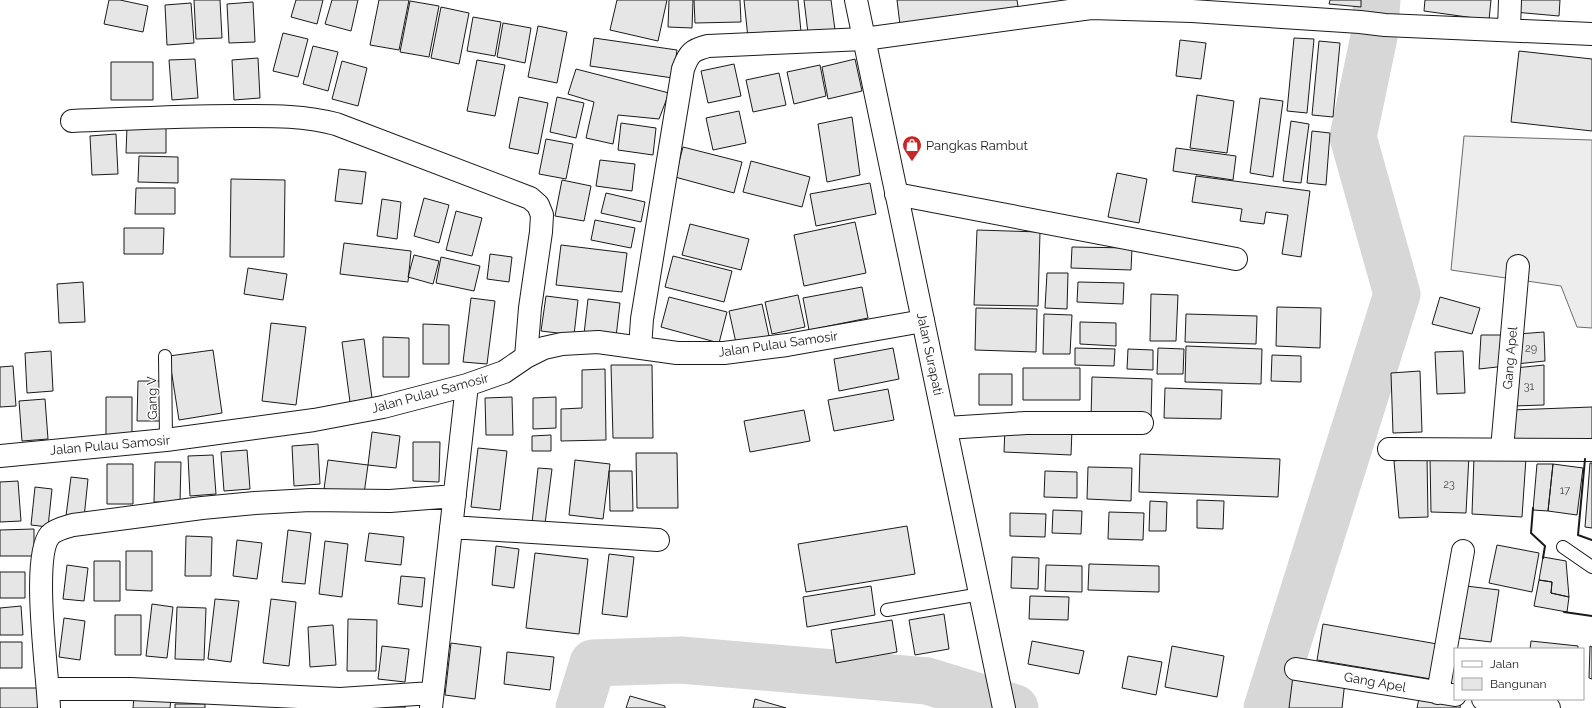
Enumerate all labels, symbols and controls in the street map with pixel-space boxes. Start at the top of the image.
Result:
shop icon: Pangkas Rambut [901,134,923,162]
place label: Pangkas Rambut [926,138,1028,153]
street label: Jalan Surapati [914,311,946,397]
street label: Gang Apel [1500,326,1520,390]
street label: Jalan Pulau Samosir [717,328,839,360]
house number: 29 [1525,342,1537,355]
street label: Jalan Pulau Samosir [370,370,491,416]
street label: Gang V [144,376,160,420]
house number: 31 [1524,380,1535,393]
street label: Jalan Pulau Samosir [49,432,171,458]
house number: 23 [1443,478,1455,491]
house number: 17 [1560,484,1570,497]
legend [1454,648,1584,700]
text: Jalan [1490,657,1519,671]
street label: Gang Apel [1343,669,1408,695]
text: Bangunan [1490,677,1547,691]

